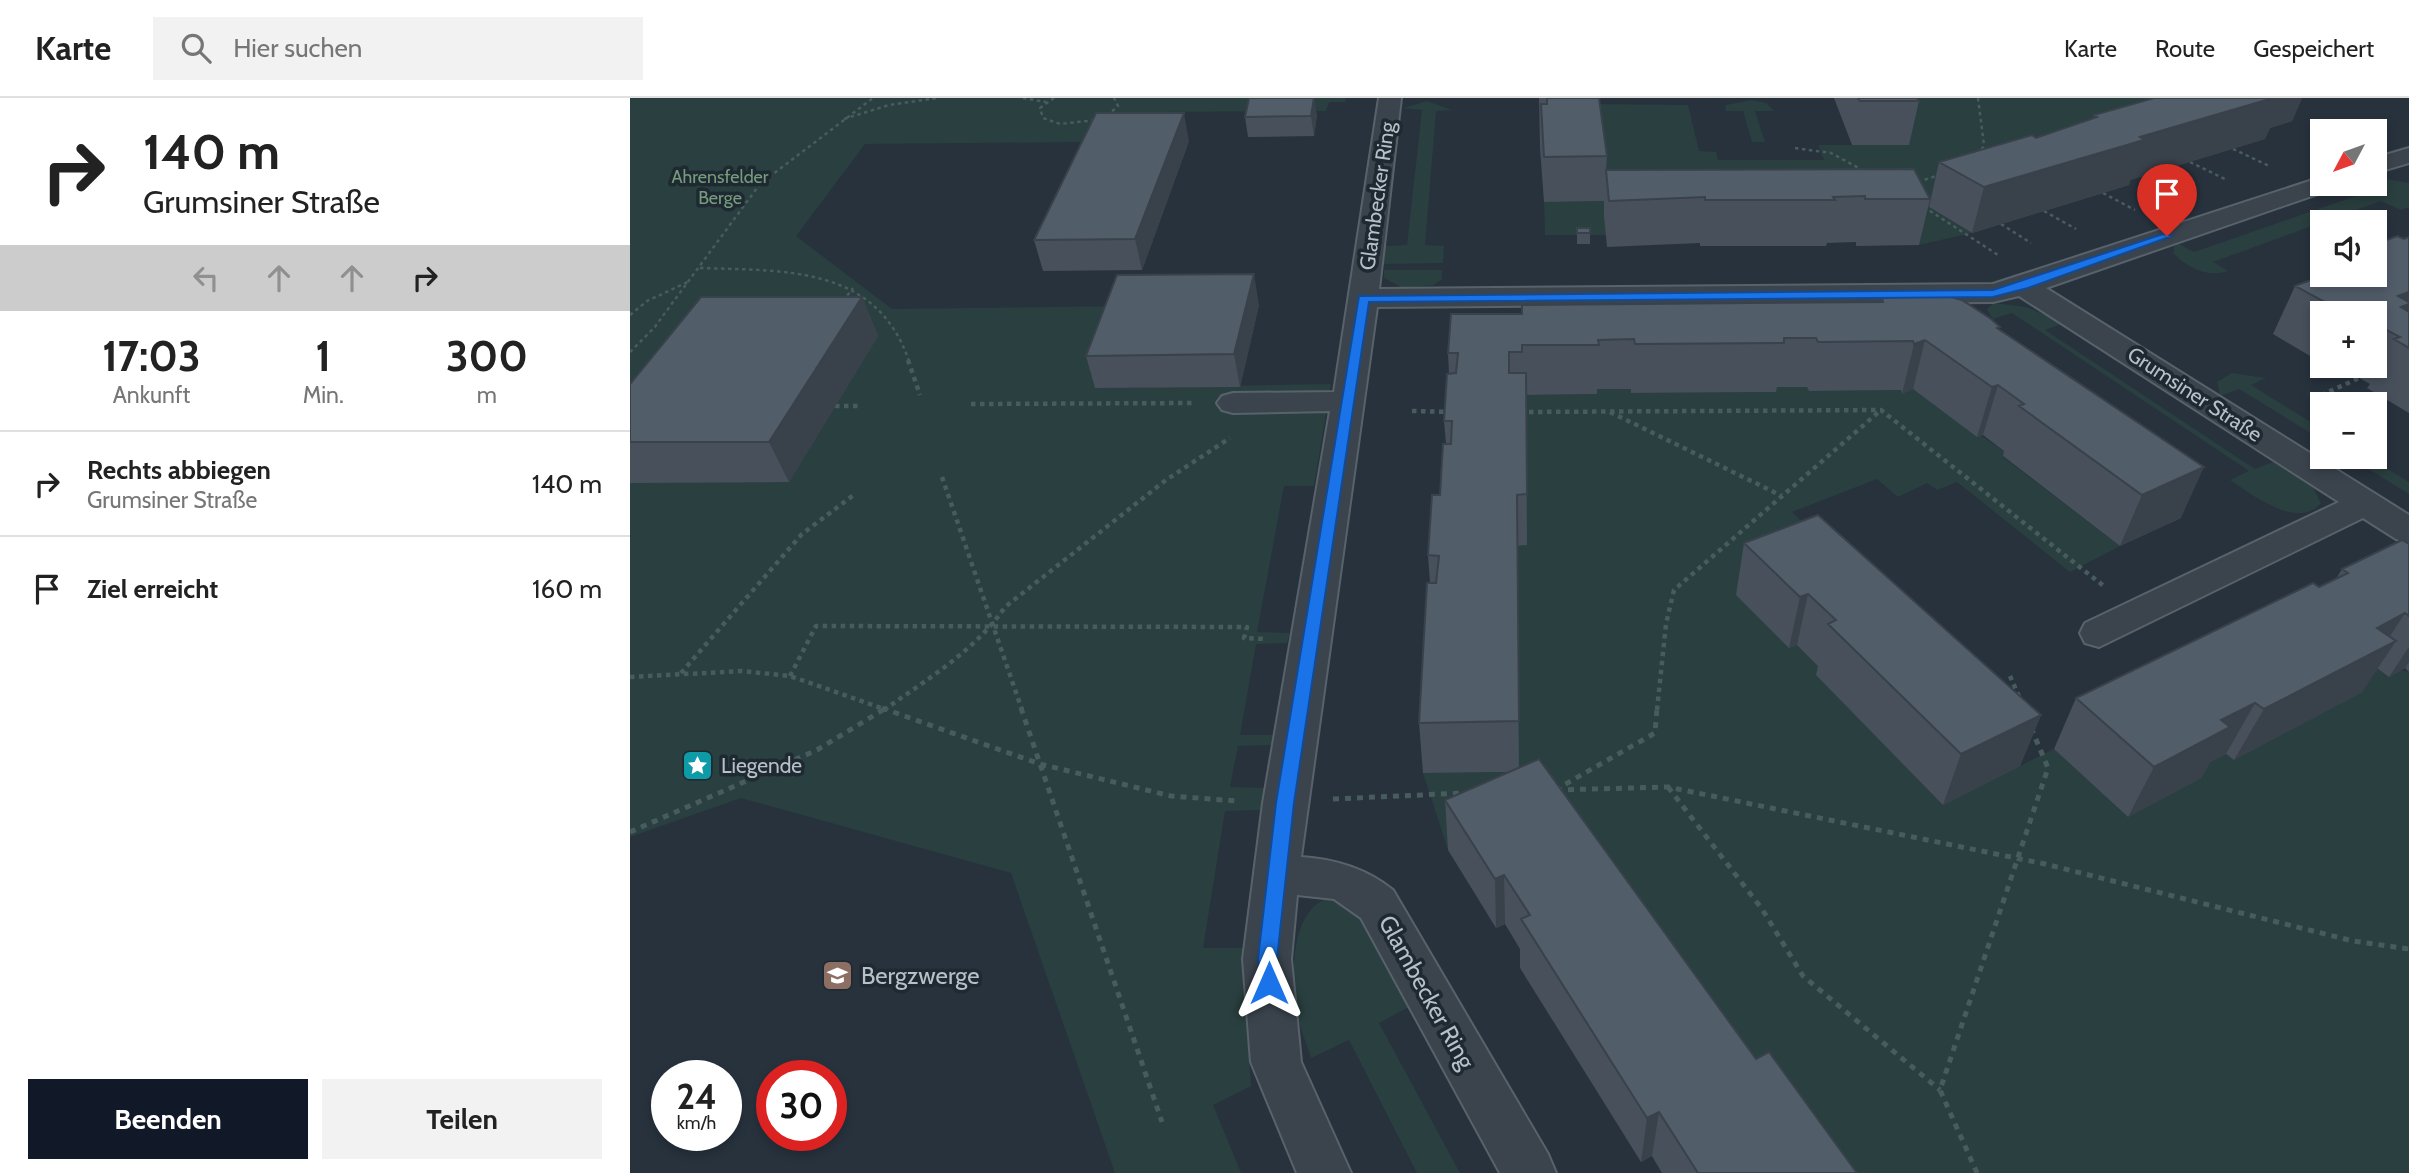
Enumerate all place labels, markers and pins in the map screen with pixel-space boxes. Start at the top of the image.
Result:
pin [2137,164,2197,236]
place icon: Liegende [681,748,715,782]
place label: Liegende [721,753,802,778]
school or university icon: Bergzwerge [821,958,855,992]
place label: Bergzwerge [861,961,980,990]

